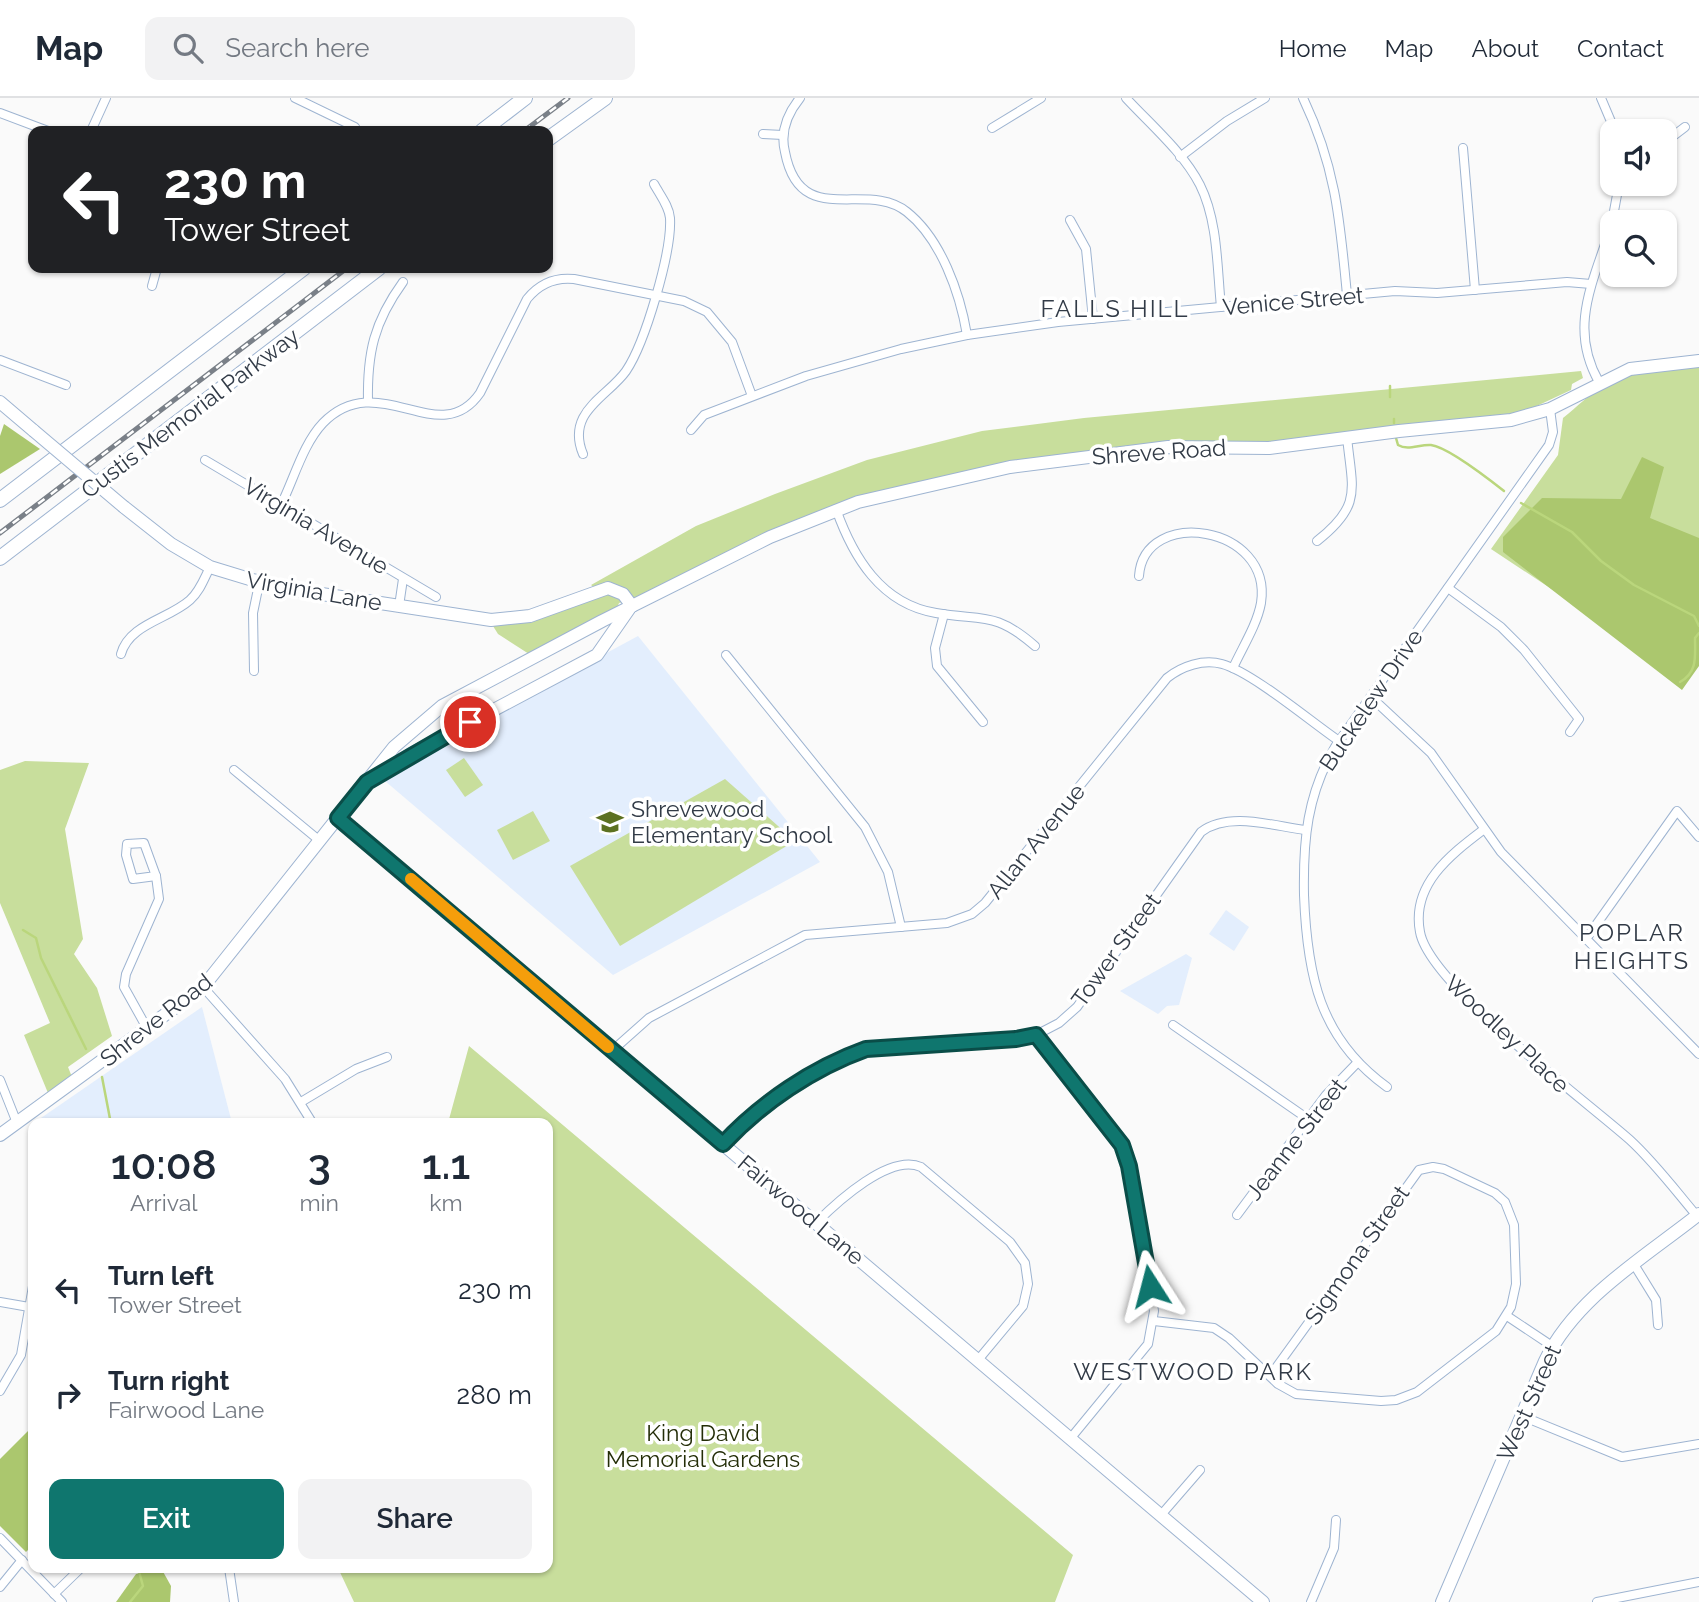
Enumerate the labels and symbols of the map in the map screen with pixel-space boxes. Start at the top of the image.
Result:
street label: Venice Street [1221,281,1365,320]
district label: FALLS HILL [1040,294,1190,323]
street label: Custis Memorial Parkway [76,322,304,503]
street label: Shreve Road [1091,433,1227,470]
street label: Virginia Avenue [239,472,394,579]
street label: Virginia Lane [244,565,384,616]
street label: Buckelew Drive [1313,624,1428,776]
pin [440,692,500,752]
street label: Allan Avenue [981,778,1090,904]
place label: Shrevewood Elementary School [631,795,833,848]
school or university icon: Shrevewood Elementary School [595,807,625,837]
street label: Tower Street [1065,887,1166,1012]
district label: POPLAR HEIGHTS [1574,918,1690,975]
street label: Shreve Road [94,968,217,1072]
street label: Woodley Place [1439,969,1575,1098]
street label: Jeanne Street [1240,1072,1352,1205]
street label: Fairwood Lane [733,1149,870,1270]
street label: Sigmona Street [1299,1180,1415,1329]
position arrow [1113,1249,1187,1323]
street label: West Street [1491,1340,1566,1465]
district label: WESTWOOD PARK [1073,1357,1313,1386]
park label: King David Memorial Gardens [606,1419,800,1472]

